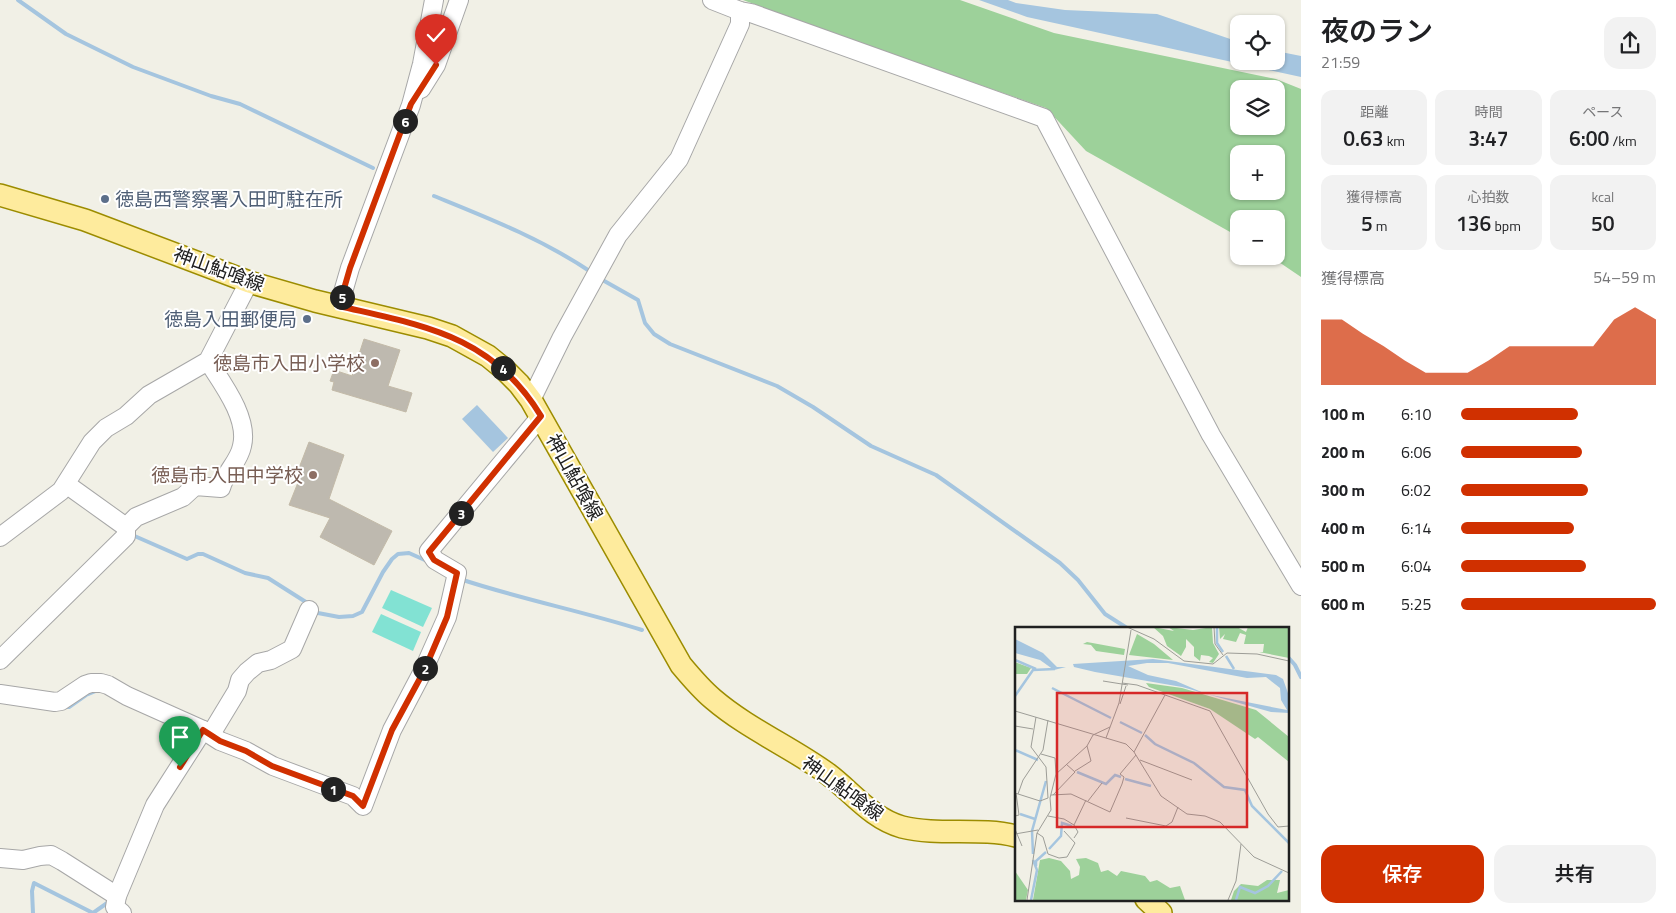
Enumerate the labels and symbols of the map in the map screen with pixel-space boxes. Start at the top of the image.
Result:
pin [415,14,457,65]
pin: 6 [392,108,418,134]
place label: 徳島西警察署入田町駐在所 [115,184,343,213]
marker: 徳島西警察署入田町駐在所 [99,193,111,205]
street label: 神山鮎喰線 [170,239,269,298]
pin: 5 [330,284,354,310]
place label: 徳島入田郵便局 [164,304,297,333]
marker: 徳島入田郵便局 [301,313,313,325]
place label: 徳島市入田小学校 [213,348,365,377]
pin: 4 [490,356,516,380]
marker: 徳島市入田小学校 [369,357,381,369]
street label: 神山鮎喰線 [540,428,611,525]
place label: 徳島市入田中学校 [151,460,303,489]
marker: 徳島市入田中学校 [307,469,319,481]
pin: 3 [448,500,474,526]
inset map [1015,627,1288,900]
pin: 2 [412,656,438,680]
pin [159,716,201,767]
street label: 神山鮎喰線 [796,748,890,827]
pin: 1 [320,776,346,802]

